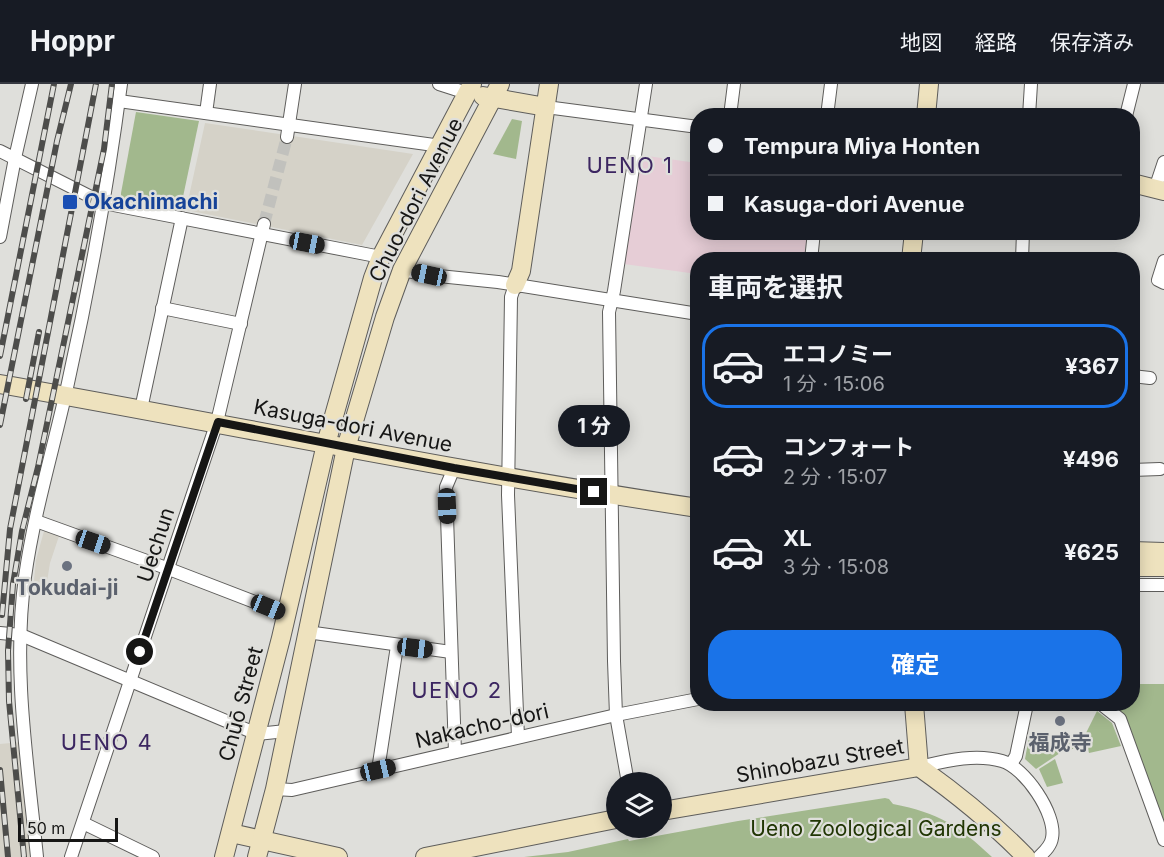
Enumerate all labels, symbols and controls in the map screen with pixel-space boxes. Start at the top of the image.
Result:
text: Hoppr [30,24,115,58]
text: 地図 [900,30,942,55]
text: 経路 [975,30,1017,55]
text: 保存済み [1050,30,1134,55]
street label: Chuo-dori Avenue [363,114,468,286]
text: Tempura Miya Honten [744,133,980,159]
district label: UENO 1 [586,152,674,178]
place label: Okachimachi [84,189,218,214]
text: Kasuga-dori Avenue [744,191,965,217]
marker: Okachimachi [61,193,79,211]
car [288,231,326,255]
car [410,262,448,288]
text: 車両を選択 [708,271,843,304]
icon: car [711,339,765,393]
text: エコノミー [783,341,893,367]
text: ¥367 [1065,353,1119,379]
text: 1 分 · 15:06 [783,372,885,396]
street label: Kasuga-dori Avenue [251,394,455,457]
callout: 1 分 [558,405,630,447]
text: 1 分 [577,414,611,438]
icon: car [711,432,765,486]
text: コンフォート [783,434,914,460]
text: ¥496 [1063,446,1119,472]
text: 2 分 · 15:07 [783,465,887,489]
route end [580,478,607,505]
car [437,488,457,524]
street label: Uechun [132,504,179,585]
icon: car [711,525,765,579]
text: XL [783,525,812,551]
car [73,528,113,556]
text: ¥625 [1064,539,1119,565]
text: 3 分 · 15:08 [783,555,889,579]
marker: Tokudai-ji [60,559,74,573]
place label: Tokudai-ji [16,575,118,600]
car [248,592,288,622]
button: 確定 [708,630,1122,699]
car [396,637,434,659]
route start [126,638,153,665]
street label: Chūō Street [213,644,268,764]
district label: UENO 2 [411,677,503,703]
street label: Nakacho-dori [413,698,551,753]
marker: 福成寺 [1053,714,1067,728]
district label: UENO 4 [61,729,153,755]
place label: 福成寺 [1029,730,1092,755]
street label: Shinobazu Street [734,733,906,788]
car [358,757,398,783]
map controls [606,772,672,838]
button: layers [606,772,672,838]
scale bar [18,815,118,842]
park label: Ueno Zoological Gardens [750,816,1002,841]
text: 50 m [27,818,65,838]

